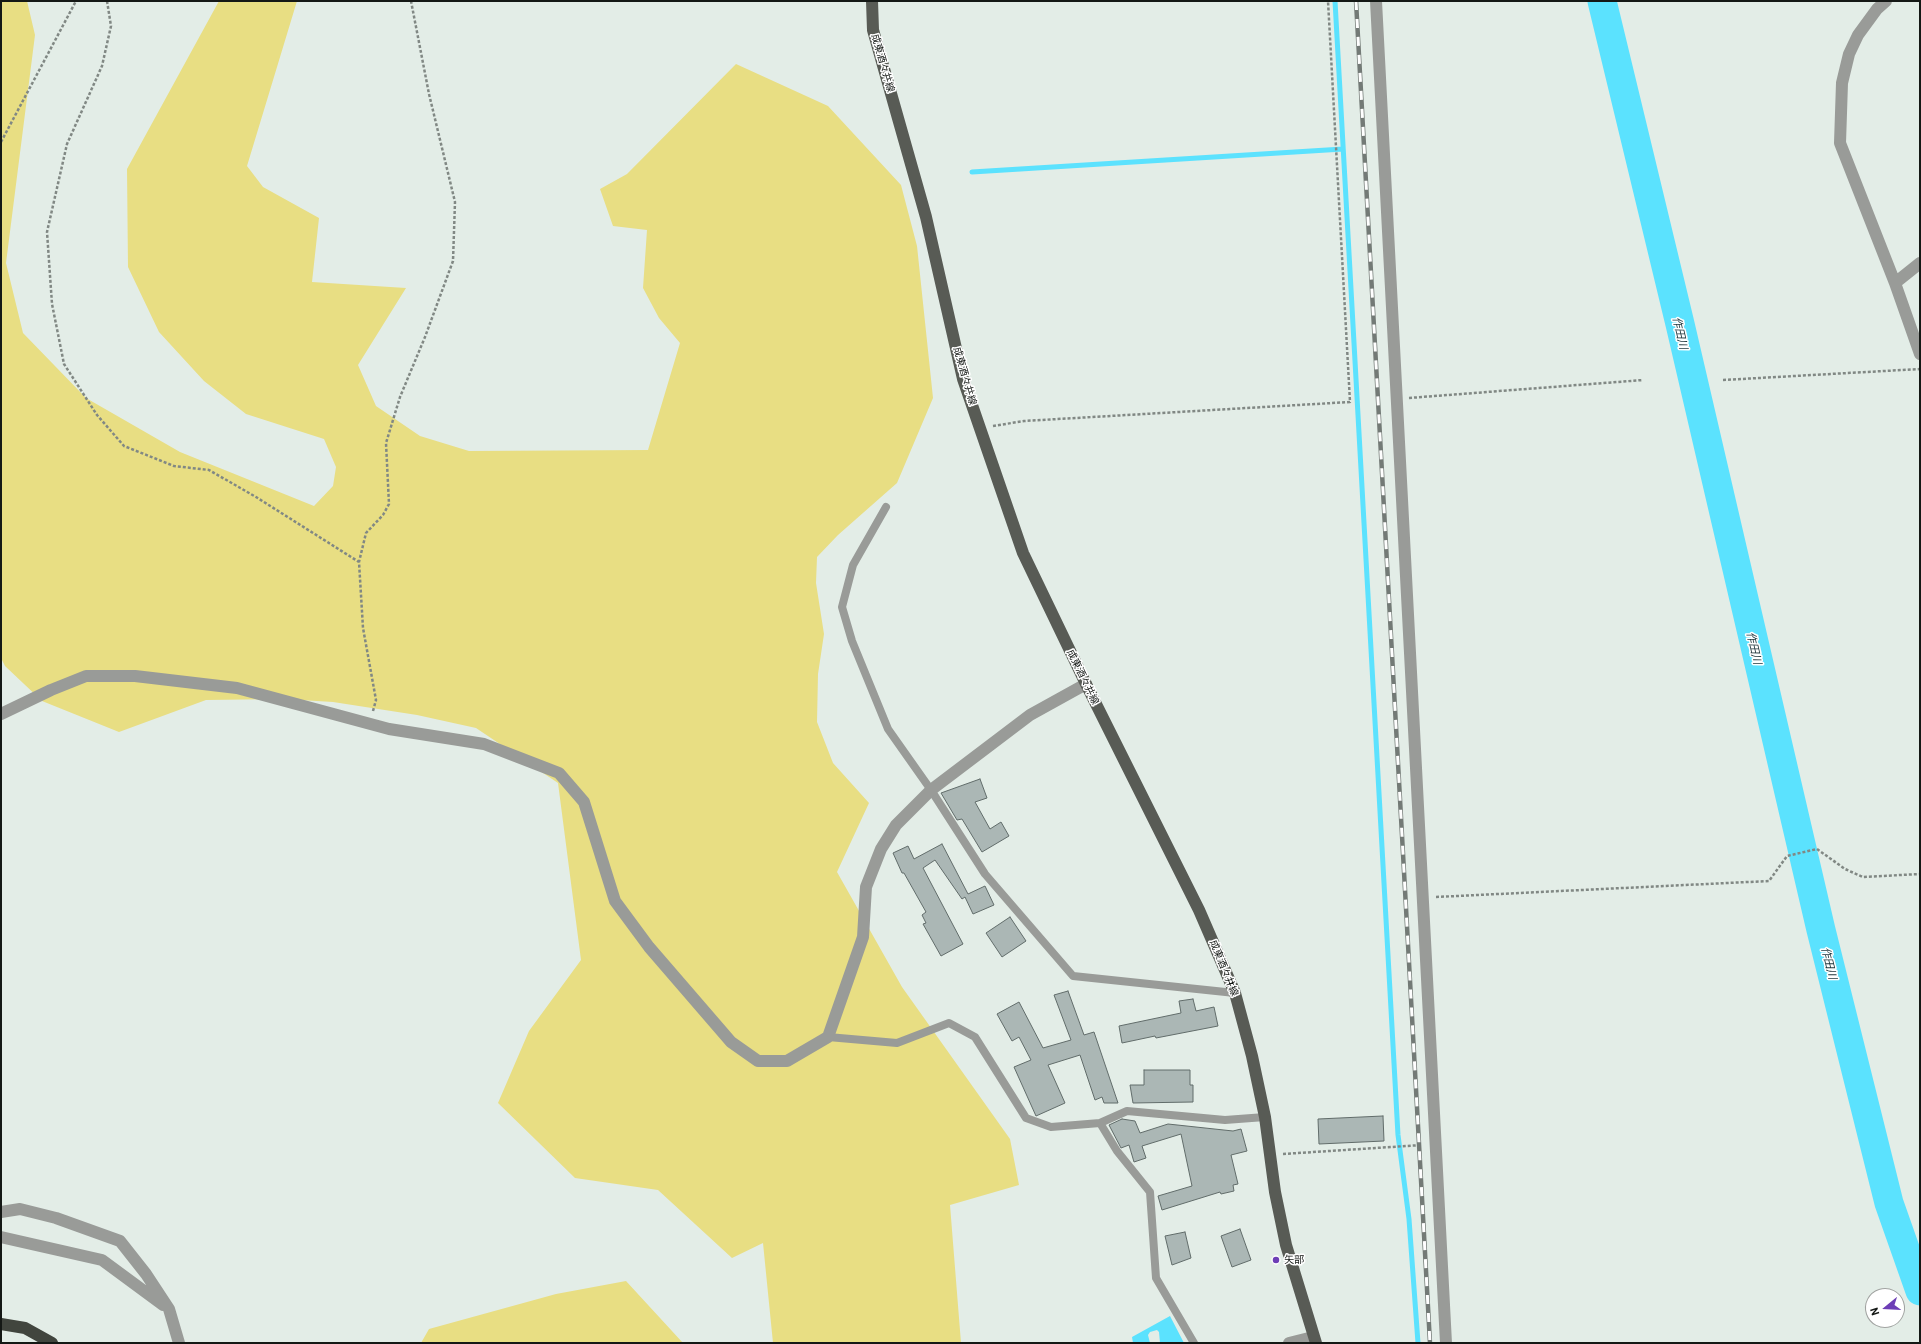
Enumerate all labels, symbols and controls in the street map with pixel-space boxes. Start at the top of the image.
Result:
street label: 成東酒々井線 [869,33,897,93]
water label: 作田川 [1670,315,1690,351]
street label: 成東酒々井線 [951,346,979,406]
water label: 作田川 [1744,630,1764,666]
street label: 成東酒々井線 [1064,647,1102,707]
street label: 成東酒々井線 [1207,938,1241,998]
water label: 作田川 [1819,945,1839,981]
place label: 矢部 [1284,1254,1304,1266]
marker: 矢部 [1271,1255,1281,1265]
north arrow [1865,1288,1905,1328]
text: N [1867,1306,1881,1317]

